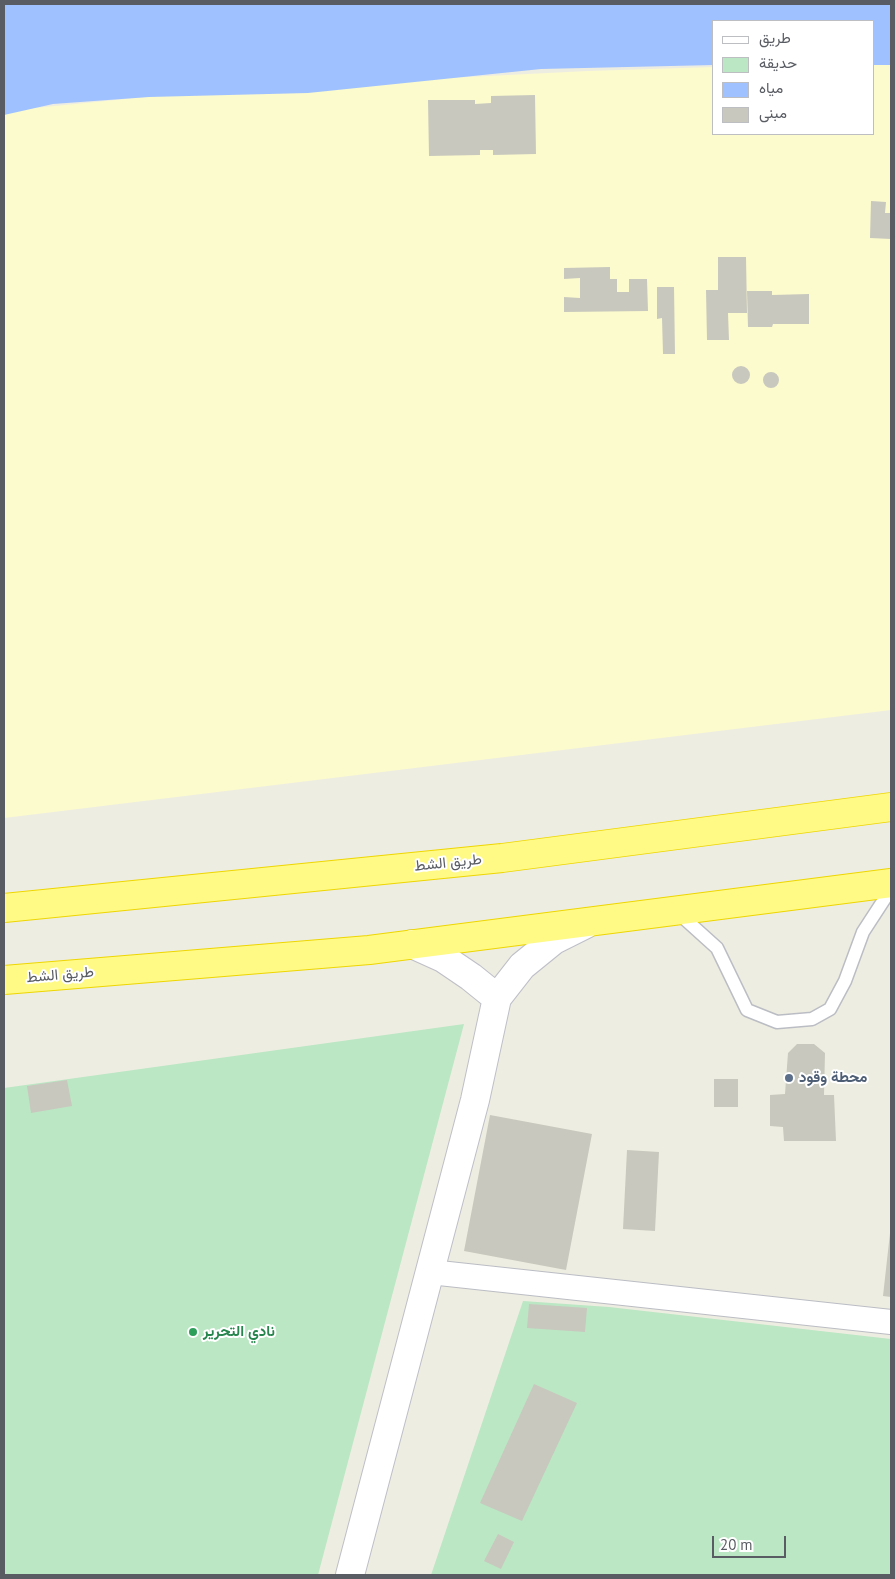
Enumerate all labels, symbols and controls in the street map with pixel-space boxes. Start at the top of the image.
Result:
legend [712,20,875,135]
text: طريق [759,28,791,47]
text: حديقة [759,53,797,72]
text: مياه [759,78,783,97]
text: مبنى [759,103,787,122]
street label: طريق الشط [413,851,483,875]
street label: طريق الشط [25,963,95,987]
place label: محطة وقود [799,1069,867,1087]
marker: محطة وقود [783,1072,795,1084]
place label: نادي التحرير [203,1323,275,1341]
marker: نادي التحرير [187,1326,199,1338]
scale bar [715,1526,789,1558]
text: 20 m [720,1535,753,1554]

